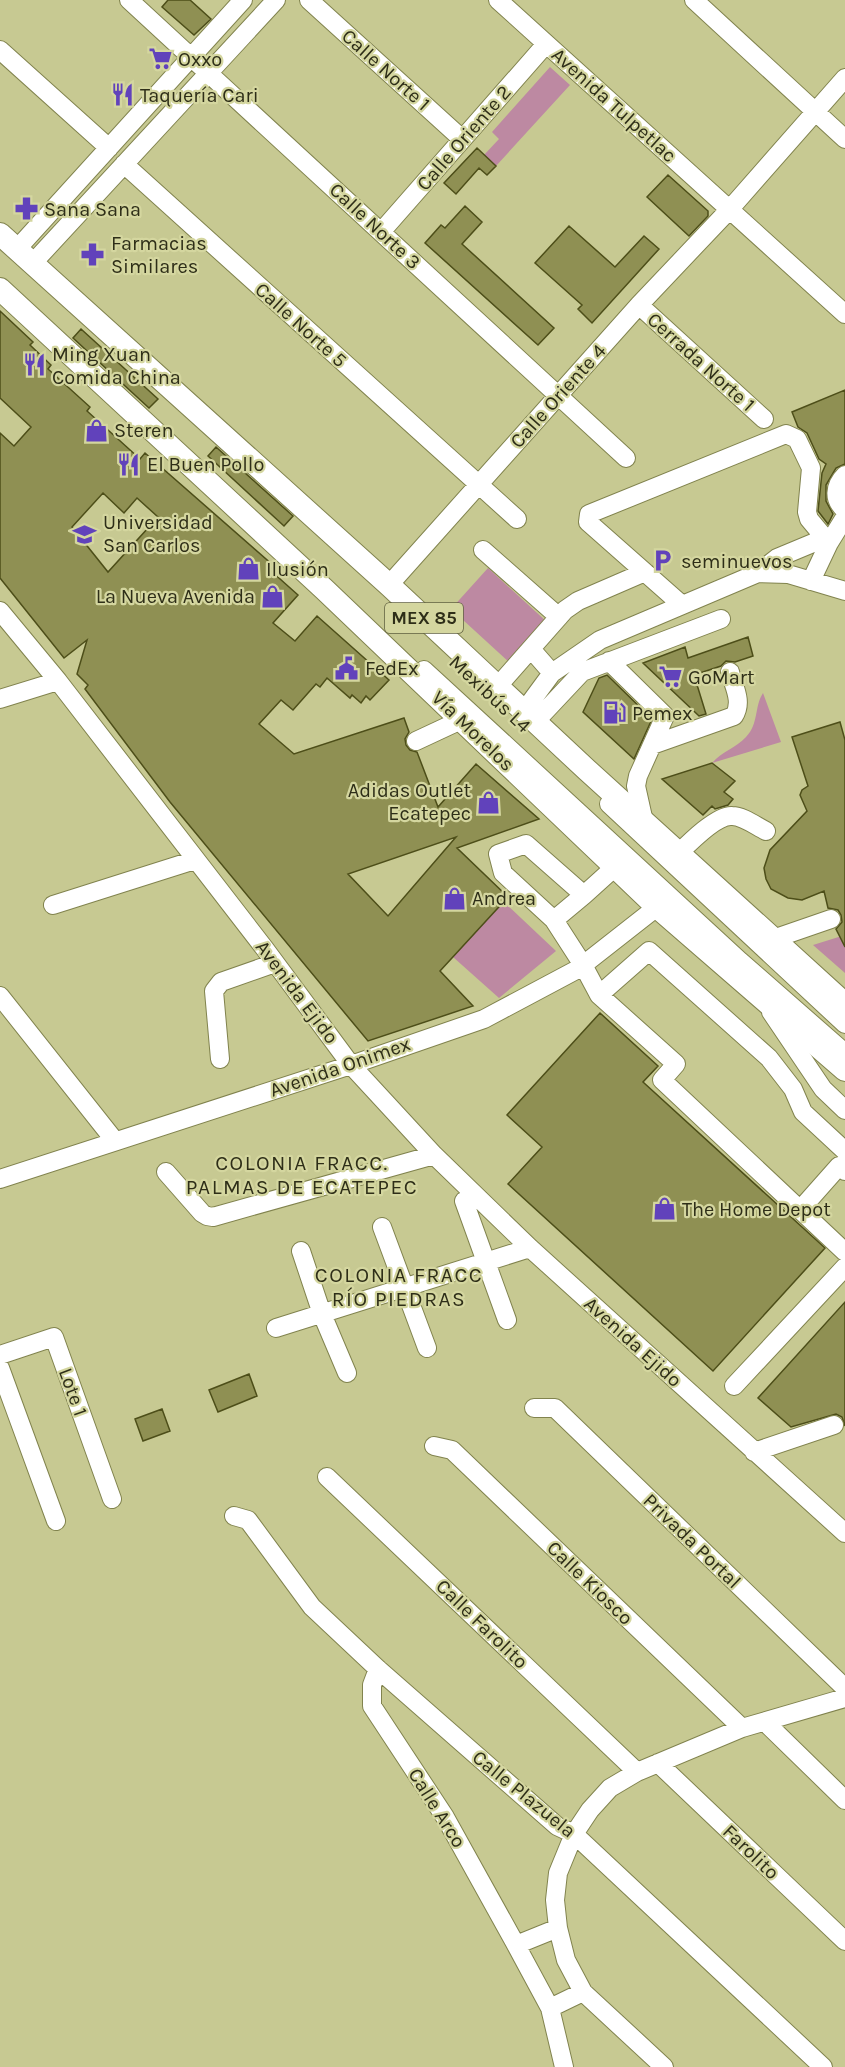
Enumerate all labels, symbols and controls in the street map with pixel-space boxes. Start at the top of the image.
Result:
street label: Calle Norte 1 [337,24,435,116]
street label: Avenida Tulpetlac [547,43,681,167]
supermarket icon: Oxxo [147,46,173,72]
place label: Oxxo [178,48,222,71]
street label: Calle Oriente 2 [412,81,516,195]
restaurant icon: Taquería Cari [109,82,135,108]
place label: Taquería Cari [140,84,259,107]
street label: Calle Norte 3 [325,178,425,274]
pharmacy icon: Sana Sana [13,196,39,222]
place label: Sana Sana [44,198,141,221]
place label: Farmacias Similares [111,232,207,278]
pharmacy icon: Farmacias Similares [80,241,106,267]
street label: Calle Norte 5 [251,278,351,372]
street label: Cerrada Norte 1 [643,308,759,416]
street label: Calle Oriente 4 [505,339,611,453]
place label: Ming Xuan Comida China [52,343,181,389]
restaurant icon: Ming Xuan Comida China [21,352,47,378]
shop icon: Steren [83,417,109,443]
place label: Steren [114,419,173,442]
restaurant icon: El Buen Pollo [116,451,142,477]
place label: El Buen Pollo [147,453,264,476]
place label: Universidad San Carlos [103,511,213,557]
school or university icon: Universidad San Carlos [72,521,98,547]
parking icon: seminuevos [650,548,676,574]
place label: seminuevos [681,550,792,573]
shop icon: Ilusión [235,556,261,582]
place label: Ilusión [266,558,329,581]
shop icon: La Nueva Avenida [260,583,286,609]
place label: La Nueva Avenida [96,585,255,608]
road number: MEX 85 [385,603,463,633]
street label: Mexibús L4 [444,650,536,738]
public building icon: FedEx [334,655,360,681]
place label: FedEx [365,657,419,680]
supermarket icon: GoMart [657,664,683,690]
place label: GoMart [688,666,755,689]
street label: Vía Morelos [427,686,519,776]
fuel station icon: Pemex [601,700,627,726]
place label: Pemex [632,702,693,725]
place label: Adidas Outlet Ecatepec [348,779,471,825]
shop icon: Adidas Outlet Ecatepec [476,789,502,815]
shop icon: Andrea [441,885,467,911]
place label: Andrea [472,887,536,910]
street label: Avenida Ejido [251,936,343,1048]
street label: Avenida Onimex [267,1032,413,1102]
district label: COLONIA FRACC. PALMAS DE ECATEPEC [186,1151,418,1199]
shop icon: The Home Depot [651,1196,677,1222]
place label: The Home Depot [682,1198,831,1221]
district label: COLONIA FRACC RÍO PIEDRAS [315,1263,483,1311]
street label: Avenida Ejido [580,1292,686,1392]
street label: Lote 1 [54,1365,92,1419]
street label: Privada Portal [639,1489,745,1593]
street label: Calle Kiosco [542,1536,638,1630]
street label: Calle Farolito [431,1575,533,1673]
street label: Calle Plazuela [468,1746,580,1842]
street label: Calle Arco [404,1764,470,1852]
street label: Farolito [718,1820,784,1884]

